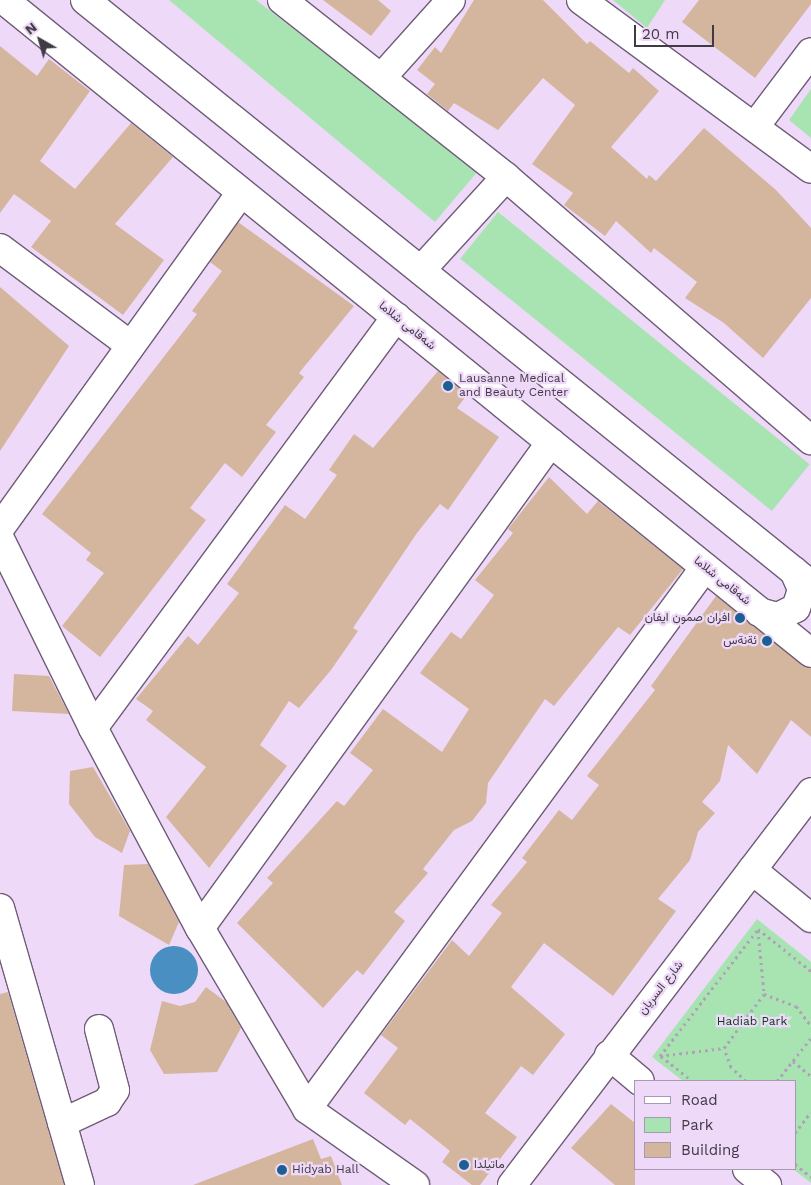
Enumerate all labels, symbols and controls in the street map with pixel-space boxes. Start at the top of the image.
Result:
north arrow [15,15,65,65]
scale bar [636,15,716,47]
text: N [22,19,40,38]
text: 20 m [642,25,680,43]
street label: شەقامی شلاما [376,299,438,353]
place label: Lausanne Medical and Beauty Center [459,372,568,400]
marker: Lausanne Medical and Beauty Center [441,379,455,393]
street label: شەقامی شلاما [691,554,753,608]
place label: افران صمون ايفان [645,611,730,625]
marker: افران صمون ايفان [734,612,746,624]
place label: ئةنةس [723,634,757,648]
marker: ئةنةس [761,635,773,647]
street label: شارع السريان [636,958,686,1018]
park label: Hadiab Park [717,1015,787,1029]
legend [634,1080,796,1170]
text: Road [681,1091,718,1109]
text: Park [681,1116,713,1134]
text: Building [681,1141,739,1159]
place label: ماتیلدا [474,1158,505,1172]
marker: ماتیلدا [458,1159,470,1171]
place label: Hidyab Hall [292,1163,359,1177]
marker: Hidyab Hall [276,1164,288,1176]

